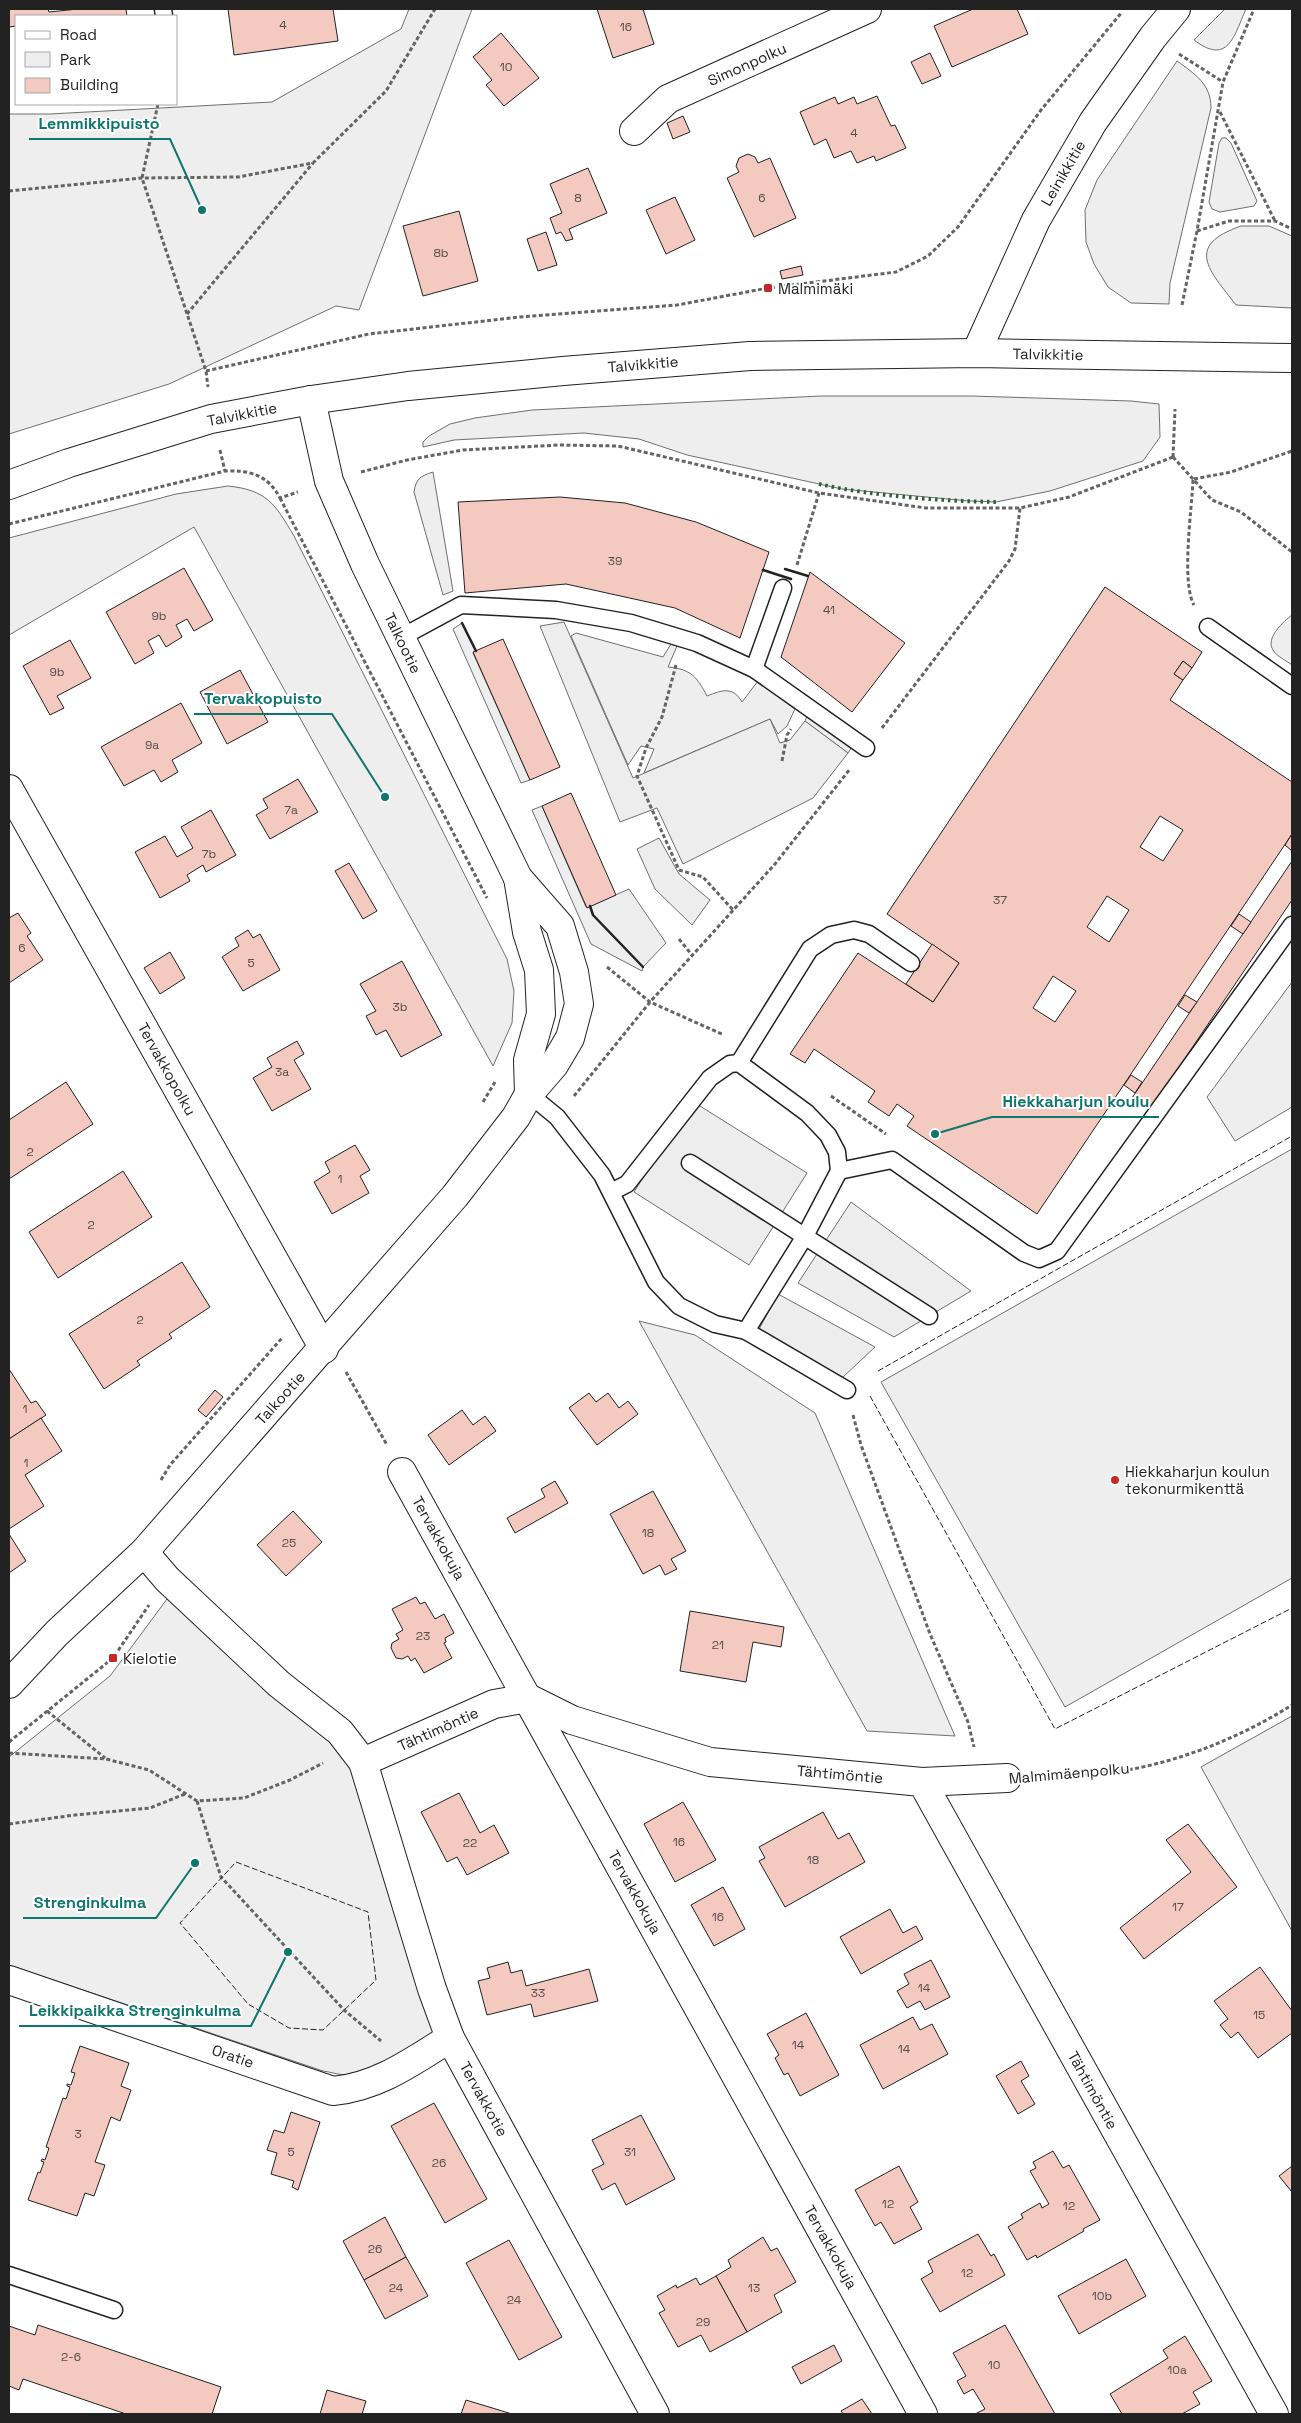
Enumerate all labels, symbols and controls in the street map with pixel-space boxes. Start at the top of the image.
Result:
legend [15,15,178,105]
house number: 4 [279,17,287,33]
house number: 16 [620,19,632,35]
text: Road [60,25,97,44]
street label: Simonpolku [705,38,789,90]
text: Park [60,50,91,69]
house number: 10 [500,59,512,75]
text: Building [60,75,119,94]
callout: Lemmikkipuisto [29,108,170,139]
text: Lemmikkipuisto [38,113,160,134]
house number: 4 [850,125,858,141]
street label: Leinikkitie [1037,137,1089,209]
house number: 8 [574,190,582,206]
house number: 6 [758,190,766,206]
house number: 8b [433,245,449,261]
place label: Malmimäki [778,279,853,298]
marker: Malmimäki [762,282,774,294]
street label: Talvikkitie [1012,344,1084,364]
street label: Talvikkitie [607,351,679,377]
street label: Talvikkitie [205,398,279,430]
house number: 39 [608,553,622,569]
house number: 41 [823,602,835,618]
house number: 9b [151,608,167,624]
street label: Talkootie [380,610,426,677]
house number: 9b [49,664,65,680]
callout: Tervakkopuisto [194,683,332,714]
text: Tervakkopuisto [204,688,322,709]
house number: 9a [145,737,159,753]
house number: 7a [284,802,298,818]
house number: 7b [202,846,217,862]
house number: 37 [993,892,1007,908]
house number: 6 [18,940,26,956]
house number: 5 [247,955,255,971]
house number: 3b [393,999,408,1015]
street label: Tervakkopolku [134,1019,200,1119]
house number: 3a [275,1064,289,1080]
callout: Hiekkaharjun koulu [992,1086,1159,1117]
text: Hiekkaharjun koulu [1003,1091,1149,1112]
house number: 2 [26,1144,34,1160]
house number: 1 [337,1171,343,1187]
house number: 2 [87,1217,95,1233]
house number: 2 [136,1312,144,1328]
street label: Talkootie [251,1367,309,1429]
house number: 1 [22,1401,28,1417]
house number: 1 [23,1455,29,1471]
place label: Hiekkaharjun koulun tekonurmikenttä [1125,1462,1270,1498]
marker: Hiekkaharjun koulun tekonurmikenttä [1109,1474,1121,1486]
street label: Tervakkokuja [408,1493,470,1584]
house number: 18 [642,1525,654,1541]
house number: 25 [282,1535,296,1551]
house number: 23 [416,1628,430,1644]
house number: 21 [712,1637,724,1653]
place label: Kielotie [123,1649,177,1668]
marker: Kielotie [107,1652,119,1664]
street label: Tähtimöntie [395,1703,481,1755]
street label: Malmimäenpolku [1008,1758,1130,1788]
street label: Tähtimöntie [796,1761,884,1787]
house number: 16 [673,1834,685,1850]
house number: 22 [463,1835,477,1851]
street label: Tervakkokuja [604,1847,666,1938]
house number: 18 [807,1852,819,1868]
callout: Strenginkulma [23,1887,156,1918]
text: Strenginkulma [34,1892,146,1913]
house number: 17 [1172,1899,1184,1915]
house number: 16 [712,1909,724,1925]
house number: 14 [918,1980,931,1996]
house number: 33 [531,1985,545,2001]
callout: Leikkipaikka Strenginkulma [19,1995,251,2026]
text: Leikkipaikka Strenginkulma [29,2000,241,2021]
house number: 15 [1253,2007,1265,2023]
house number: 14 [792,2037,805,2053]
street label: Oratie [210,2040,257,2072]
house number: 14 [898,2041,911,2057]
street label: Tähtimöntie [1064,2048,1122,2132]
street label: Tervakkotie [456,2058,512,2140]
house number: 3 [74,2126,82,2142]
house number: 5 [287,2144,295,2160]
house number: 31 [624,2144,636,2160]
house number: 26 [432,2155,446,2171]
house number: 12 [882,2196,894,2212]
house number: 12 [1063,2198,1075,2214]
street label: Tervakkokuja [800,2202,862,2293]
house number: 26 [368,2241,382,2257]
house number: 12 [961,2265,973,2281]
house number: 24 [389,2280,404,2296]
house number: 13 [748,2280,760,2296]
house number: 10b [1092,2288,1112,2304]
house number: 24 [507,2292,522,2308]
house number: 29 [696,2314,710,2330]
house number: 2-6 [61,2349,81,2365]
house number: 10 [988,2357,1000,2373]
house number: 10a [1167,2362,1187,2378]

